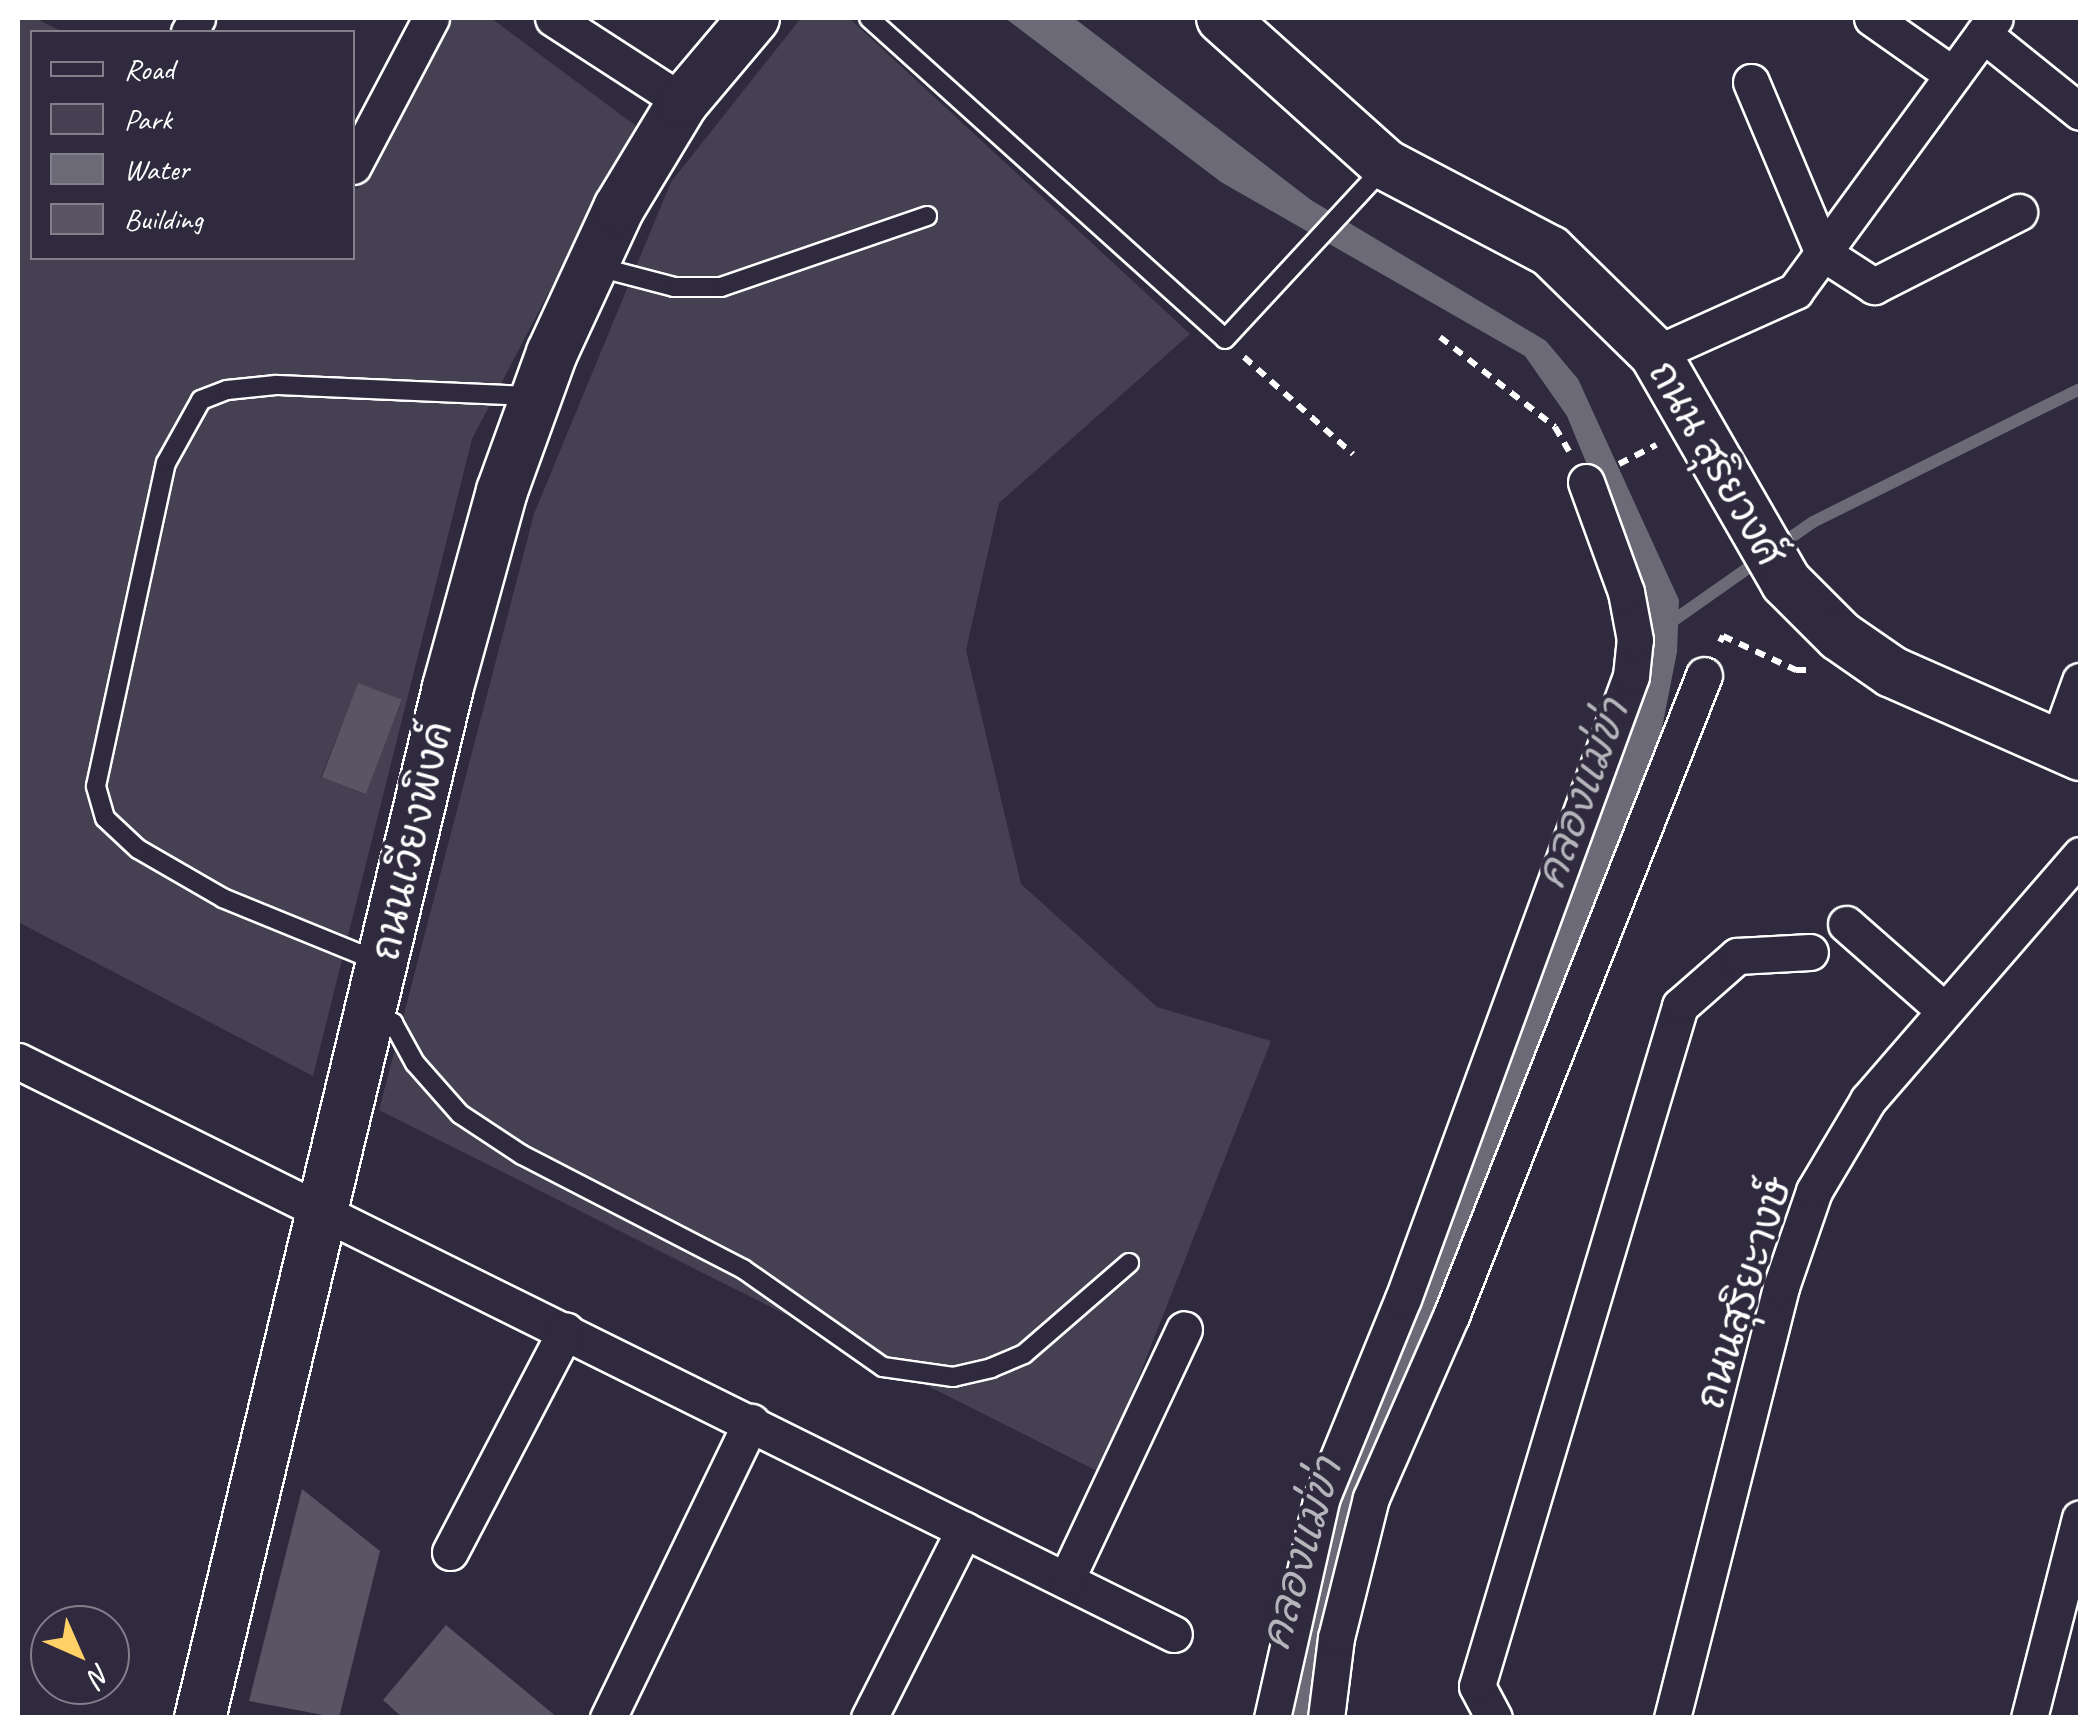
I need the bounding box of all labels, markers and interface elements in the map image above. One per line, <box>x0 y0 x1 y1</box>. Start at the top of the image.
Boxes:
legend <box>30 30 355 260</box>
text: Road <box>124 50 174 88</box>
text: Park <box>124 100 172 138</box>
text: Water <box>124 150 189 188</box>
text: Building <box>124 200 203 238</box>
street label: ถนน สุริยวงศ์ <box>1638 352 1794 574</box>
water label: คลองแม่ข่า <box>1526 693 1640 895</box>
street label: ถนนเวียงพิงค์ <box>361 717 463 965</box>
street label: ถนนสุริยะางษ์ <box>1686 1171 1802 1415</box>
water label: คลองแม่ข่า <box>1251 1453 1353 1655</box>
north arrow <box>30 1605 130 1705</box>
text: N <box>82 1657 119 1694</box>

